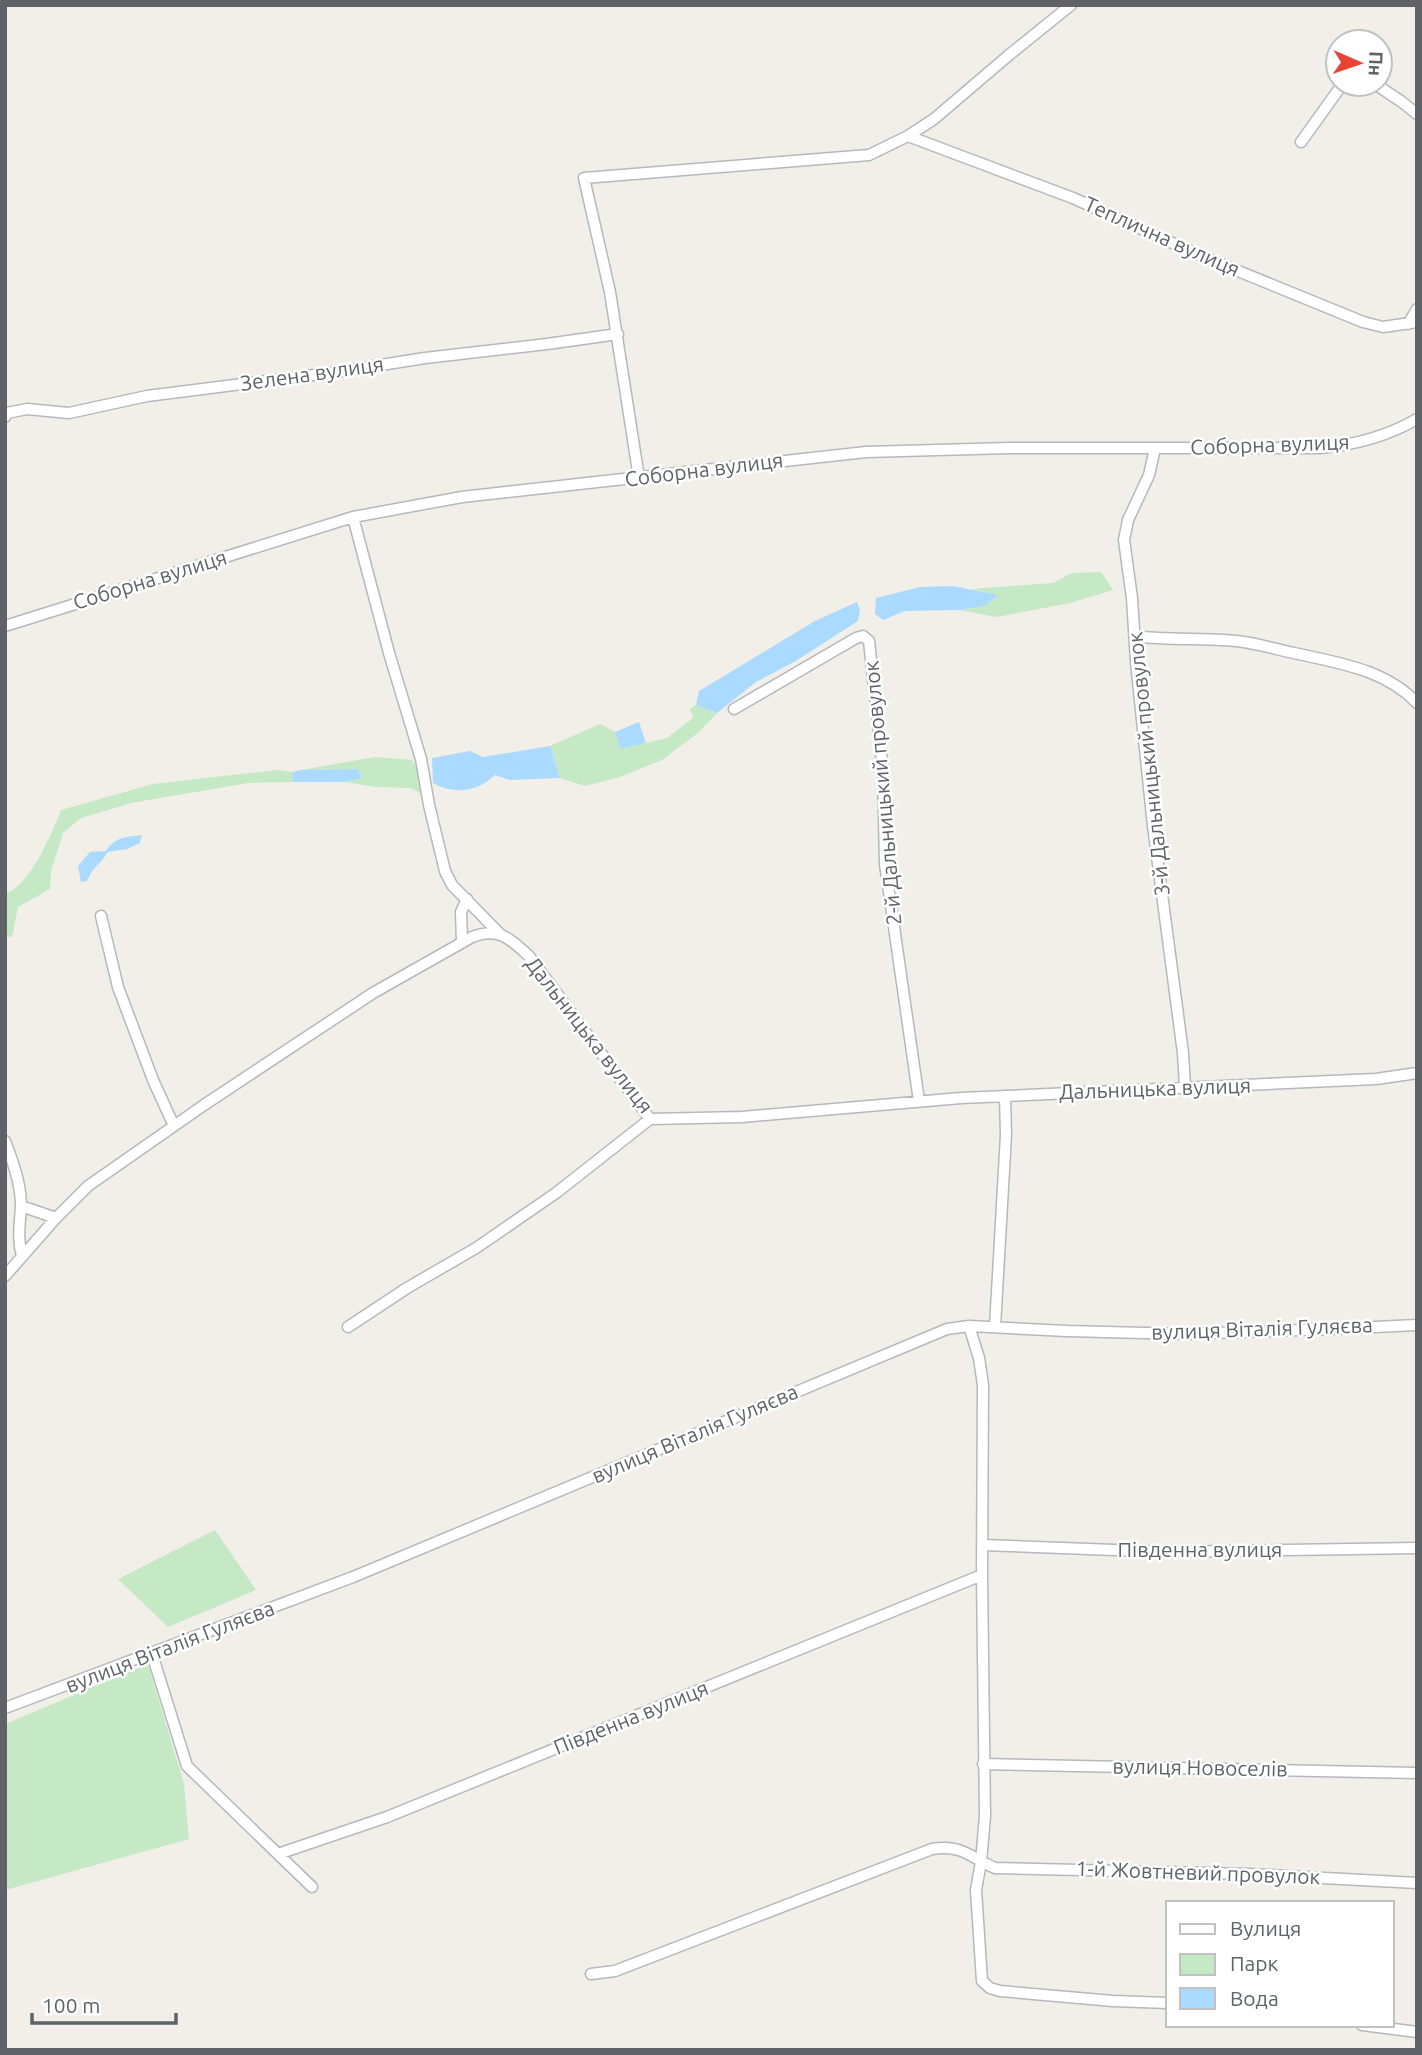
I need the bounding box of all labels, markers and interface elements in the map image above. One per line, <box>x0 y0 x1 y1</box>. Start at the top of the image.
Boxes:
north arrow <box>1324 28 1394 98</box>
text: Пн <box>1365 51 1387 76</box>
street label: Теплична вулиця <box>1081 191 1244 281</box>
street label: Зелена вулиця <box>239 351 385 395</box>
street label: Соборна вулиця <box>1190 429 1350 459</box>
street label: Соборна вулиця <box>623 447 784 491</box>
street label: Соборна вулиця <box>70 544 229 614</box>
street label: 3-й Дальницький провулок <box>1122 631 1174 897</box>
street label: 2-й Дальницький провулок <box>858 660 906 926</box>
street label: Дальницька вулиця <box>521 951 658 1118</box>
street label: Дальницька вулиця <box>1058 1073 1251 1103</box>
street label: вулиця Віталія Гуляєва <box>1151 1312 1373 1344</box>
street label: вулиця Віталія Гуляєва <box>588 1379 801 1487</box>
street label: Південна вулиця <box>1118 1537 1282 1561</box>
street label: вулиця Віталія Гуляєва <box>62 1595 277 1697</box>
street label: Південна вулиця <box>550 1675 712 1759</box>
street label: вулиця Новоселів <box>1112 1753 1288 1781</box>
street label: 1-й Жовтневий провулок <box>1075 1856 1321 1888</box>
legend <box>1166 1901 1394 2027</box>
text: Вулиця <box>1230 1916 1301 1940</box>
text: Парк <box>1230 1951 1279 1975</box>
scale bar <box>32 1982 175 2026</box>
text: Вода <box>1230 1986 1279 2010</box>
text: 100 m <box>42 1993 100 2017</box>

